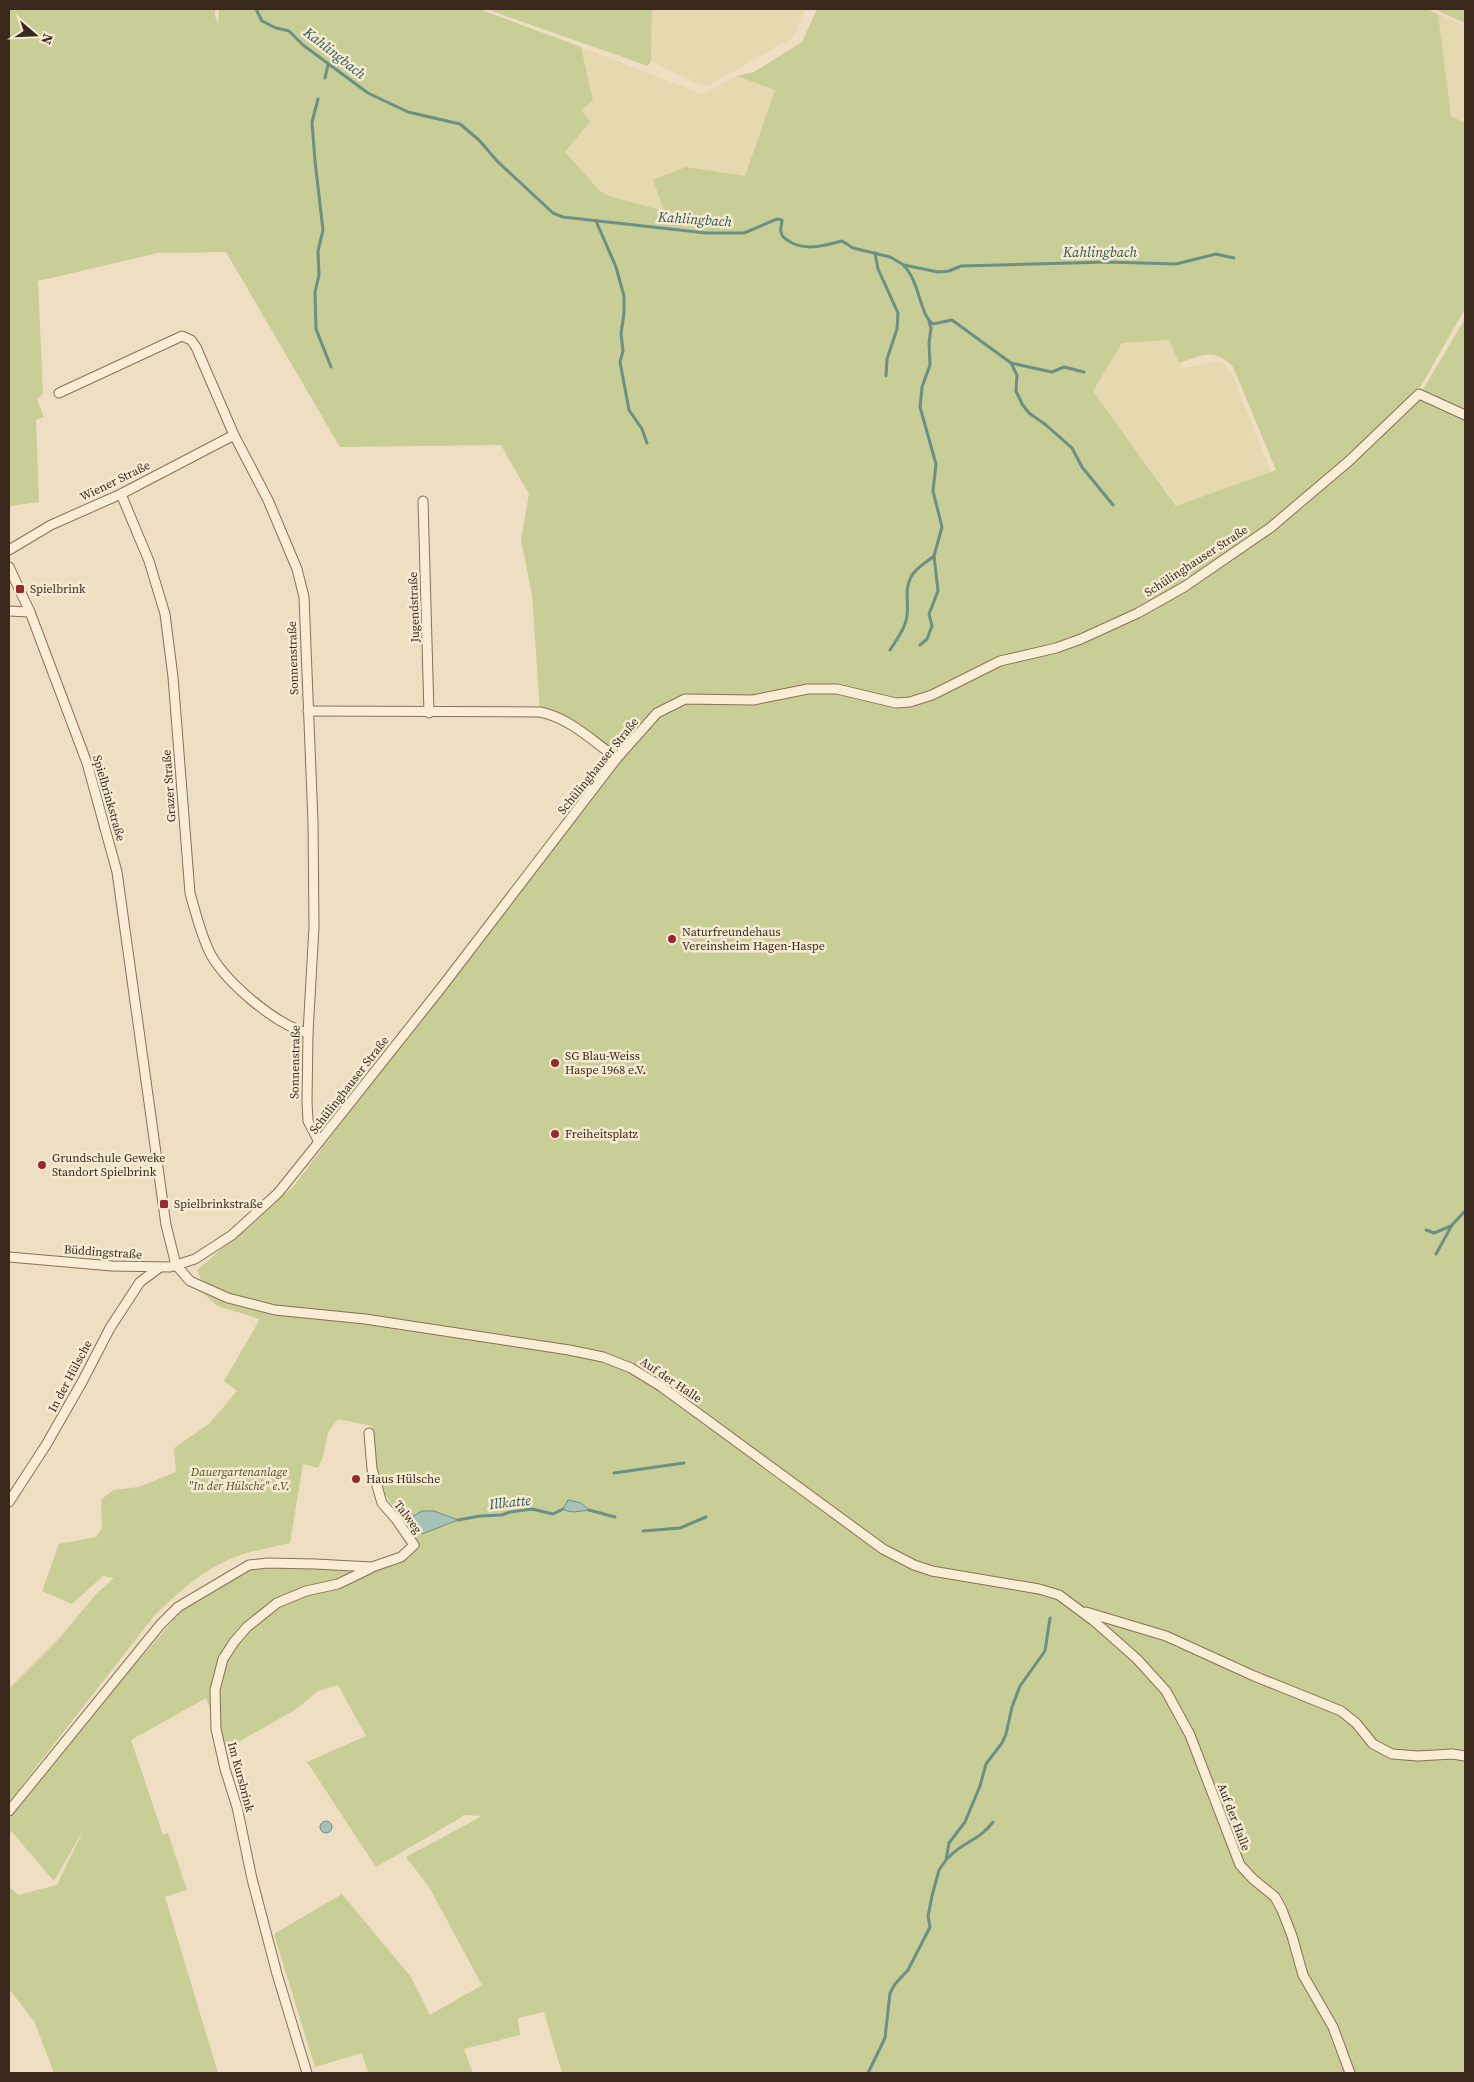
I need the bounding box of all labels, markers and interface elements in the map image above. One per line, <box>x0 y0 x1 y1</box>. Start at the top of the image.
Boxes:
north arrow <box>10 10 60 60</box>
water label: Kahlingbach <box>299 22 371 84</box>
text: N <box>36 31 58 47</box>
water label: Kahlingbach <box>656 206 733 232</box>
water label: Kahlingbach <box>1062 242 1137 262</box>
street label: Wiener Straße <box>77 457 153 505</box>
street label: Schülinghauser Straße <box>1141 522 1251 600</box>
street label: Jugendstraße <box>405 571 423 644</box>
place label: Spielbrink <box>30 581 86 597</box>
marker: Spielbrink <box>14 583 26 595</box>
street label: Sonnenstraße <box>284 621 302 695</box>
street label: Schülinghauser Straße <box>554 714 642 818</box>
street label: Grazer Straße <box>158 749 180 823</box>
street label: Spielbrinkstraße <box>89 753 129 843</box>
place label: Naturfreundehaus Vereinsheim Hagen-Haspe <box>682 924 825 954</box>
marker: Naturfreundehaus Vereinsheim Hagen-Haspe <box>666 933 678 945</box>
street label: Sonnenstraße <box>286 1025 304 1099</box>
street label: Schülinghauser Straße <box>306 1033 392 1137</box>
place label: SG Blau-Weiss Haspe 1968 e.V. <box>565 1048 646 1078</box>
marker: SG Blau-Weiss Haspe 1968 e.V. <box>549 1057 561 1069</box>
place label: Freiheitsplatz <box>565 1126 639 1142</box>
marker: Freiheitsplatz <box>549 1128 561 1140</box>
place label: Grundschule Geweke Standort Spielbrink <box>52 1150 165 1180</box>
marker: Grundschule Geweke Standort Spielbrink <box>36 1159 48 1171</box>
place label: Spielbrinkstraße <box>174 1196 263 1212</box>
marker: Spielbrinkstraße <box>158 1198 170 1210</box>
street label: Büddingstraße <box>63 1241 143 1263</box>
street label: In der Hülsche <box>44 1337 96 1415</box>
street label: Auf der Halle <box>637 1353 705 1407</box>
park label: Dauergartenanlage "In der Hülsche" e.V. <box>188 1464 290 1494</box>
place label: Haus Hülsche <box>366 1471 440 1487</box>
marker: Haus Hülsche <box>350 1473 362 1485</box>
water label: Illkatte <box>487 1490 532 1514</box>
street label: Talweg <box>390 1497 426 1537</box>
street label: Im Kursbrink <box>224 1740 258 1814</box>
street label: Auf der Halle <box>1214 1781 1254 1853</box>

